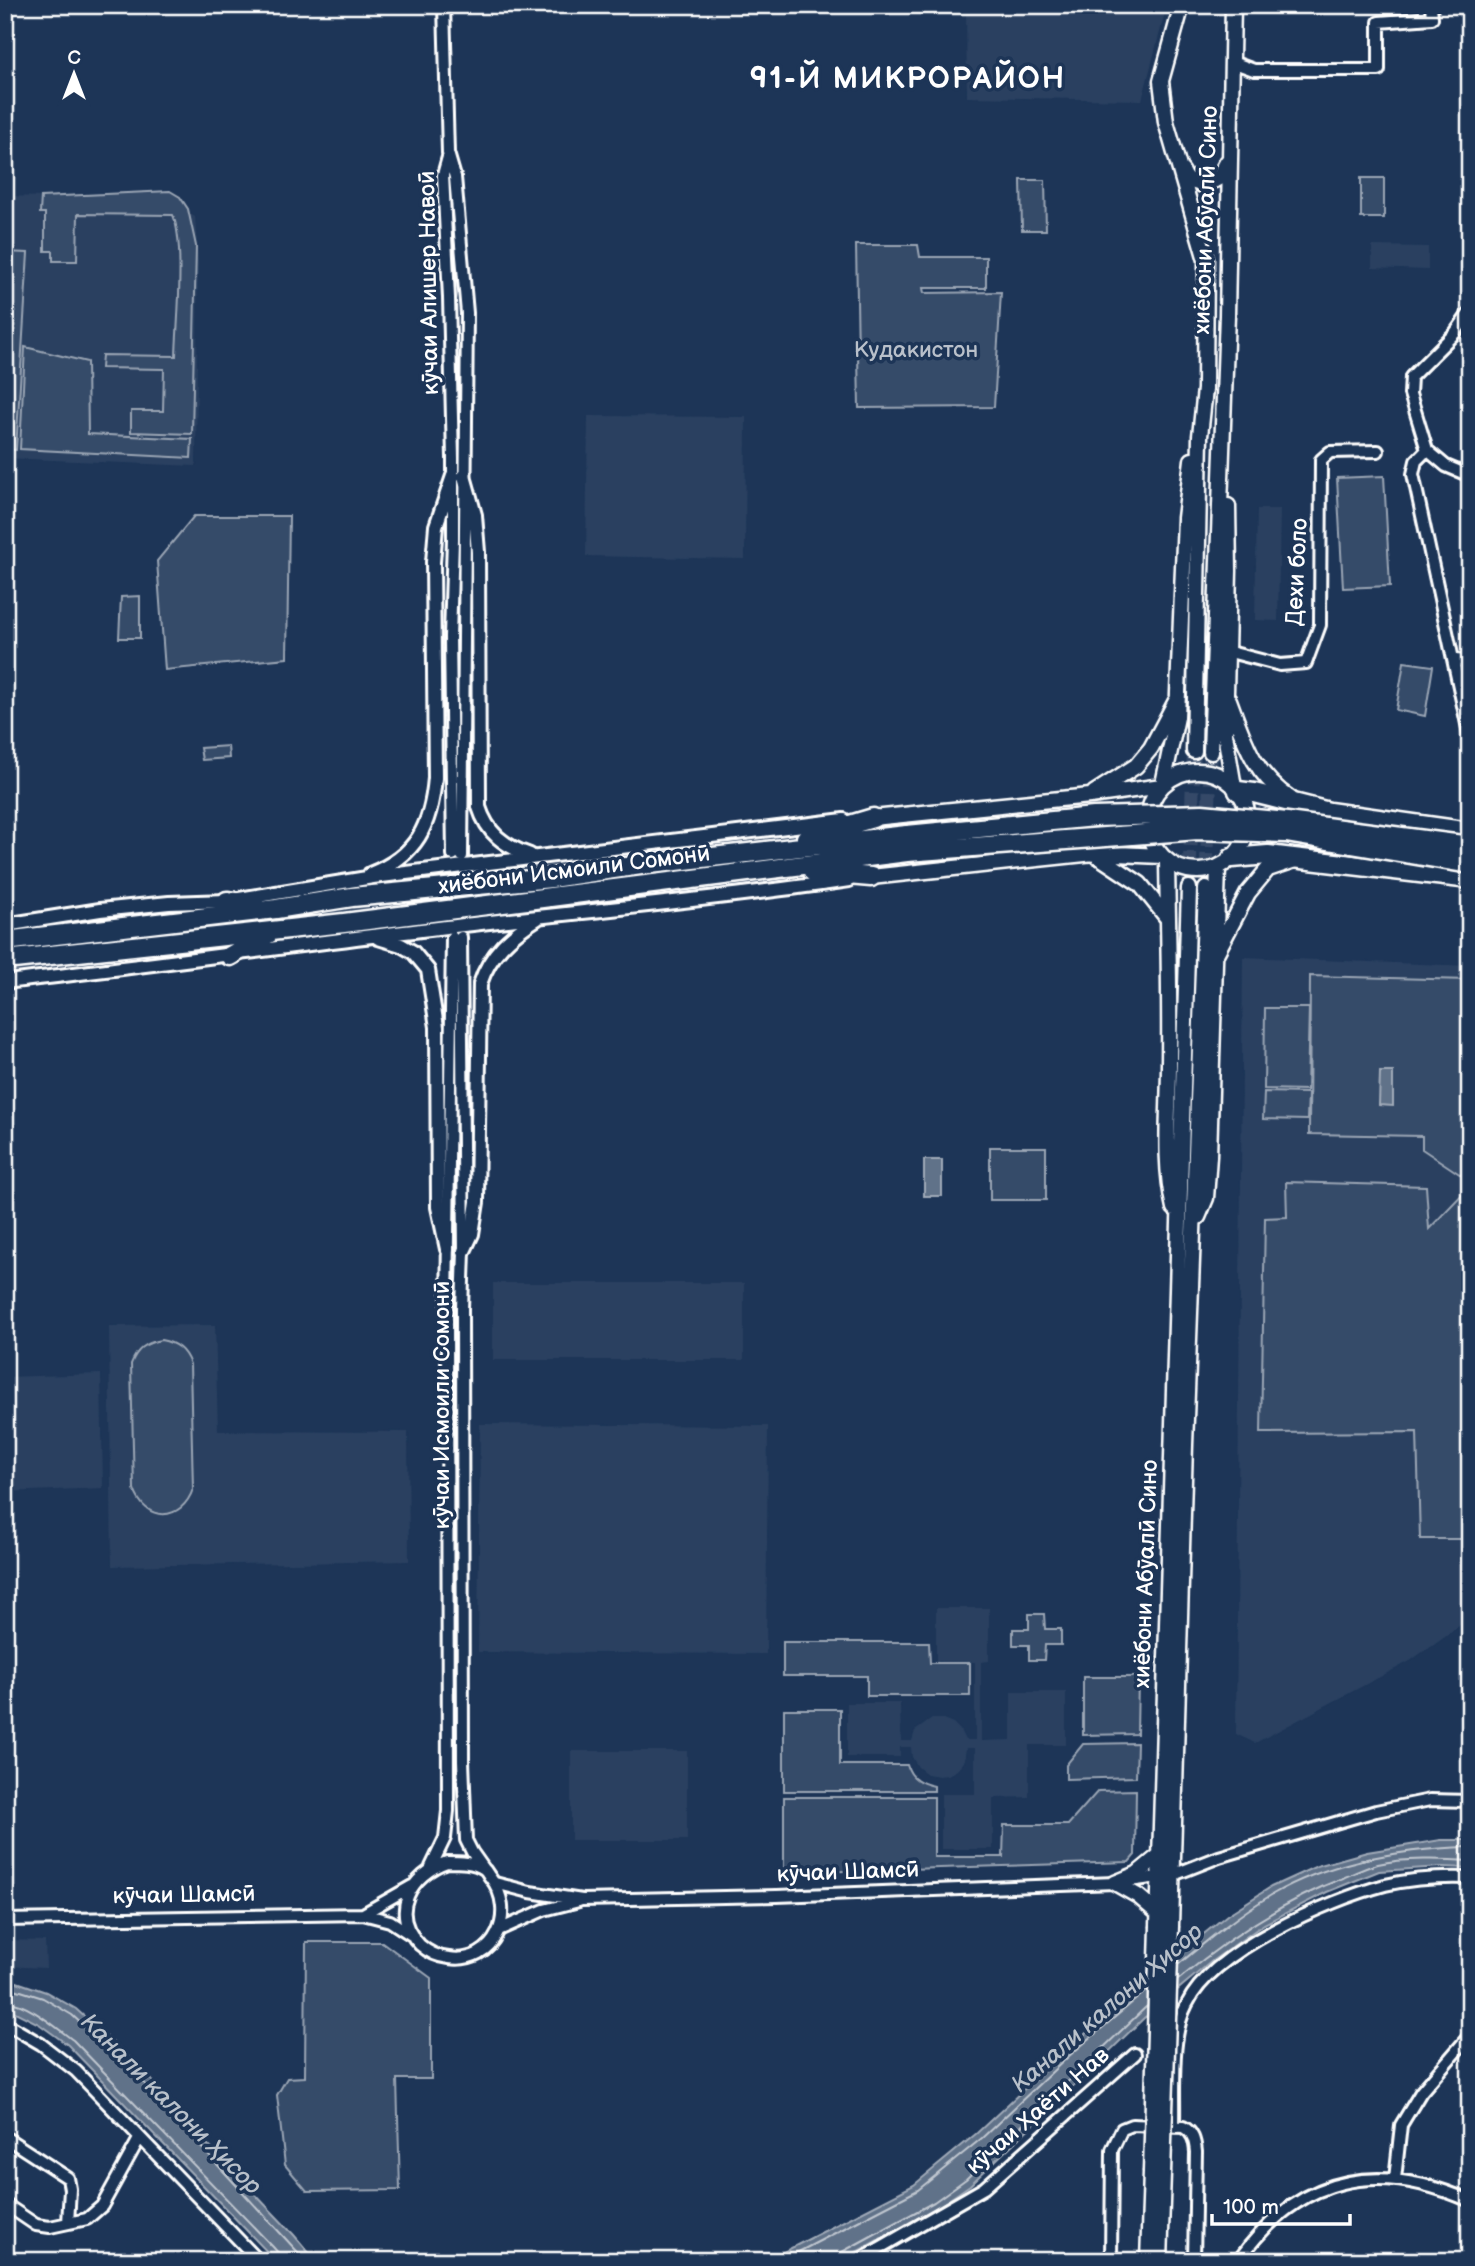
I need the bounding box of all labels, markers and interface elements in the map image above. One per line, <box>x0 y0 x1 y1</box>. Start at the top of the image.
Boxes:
north arrow <box>38 38 108 108</box>
text: С <box>67 47 81 70</box>
district label: 91-Й МИКРОРАЙОН <box>750 59 1066 97</box>
street label: хиёбони Абӯалӣ Сино <box>1188 105 1224 335</box>
street label: кӯчаи Алишер Навоӣ <box>413 171 445 395</box>
park label: Кудакистон <box>854 336 978 364</box>
street label: Дехи боло <box>1280 517 1314 627</box>
street label: хиёбони Исмоили Сомонӣ <box>436 839 712 901</box>
street label: кӯчаи Исмоили Сомонӣ <box>428 1281 456 1529</box>
street label: хиёбони Абӯалӣ Сино <box>1128 1459 1164 1689</box>
street label: кӯчаи Шамсӣ <box>776 1856 920 1888</box>
street label: кӯчаи Шамсӣ <box>113 1880 255 1910</box>
water label: Канали калони Ҳисор <box>1005 1917 1209 2099</box>
water label: Канали калони Ҳисор <box>74 2007 268 2201</box>
street label: кӯчаи Ҳаёти Нав <box>961 2041 1115 2181</box>
scale bar <box>1212 2182 1351 2226</box>
text: 100 m <box>1223 2195 1279 2220</box>

